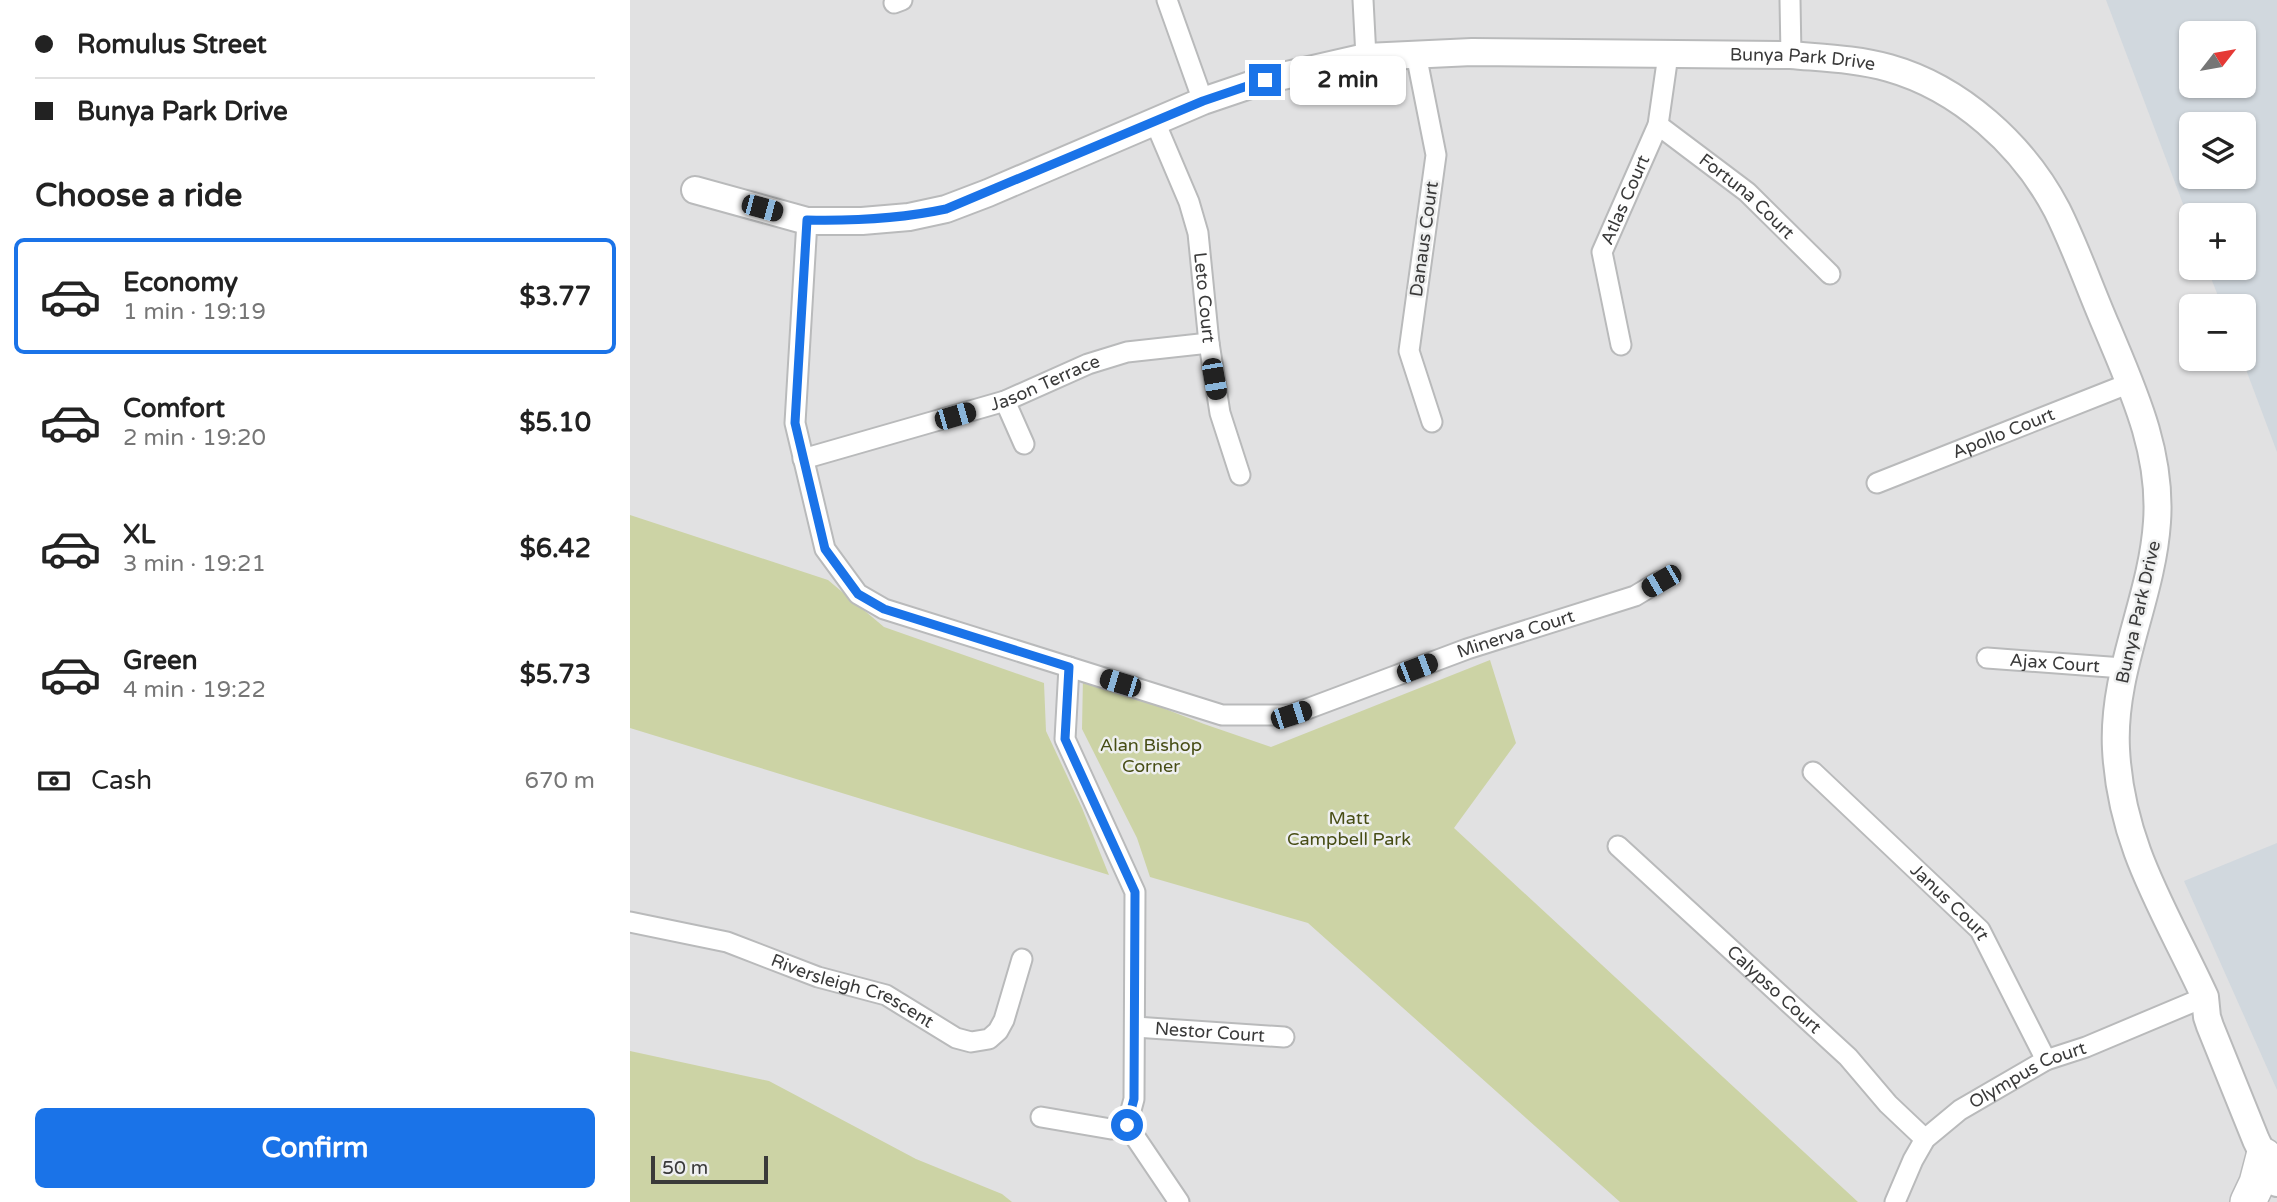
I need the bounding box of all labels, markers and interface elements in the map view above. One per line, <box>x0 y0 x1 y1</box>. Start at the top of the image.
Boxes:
north arrow <box>2179 21 2256 98</box>
map controls <box>2179 21 2256 371</box>
text: Romulus Street <box>77 29 267 60</box>
street label: Bunya Park Drive <box>1730 43 1877 75</box>
callout: 2 min <box>1290 56 1405 104</box>
route end <box>1249 64 1281 96</box>
text: 2 min <box>1317 66 1379 94</box>
text: Bunya Park Drive <box>77 96 288 127</box>
button: layers <box>2179 112 2256 189</box>
street label: Fortuna Court <box>1695 149 1799 244</box>
street label: Atlas Court <box>1596 151 1654 248</box>
text: Choose a ride <box>35 177 242 215</box>
street label: Danaus Court <box>1405 180 1443 298</box>
car <box>739 192 786 224</box>
button: + <box>2179 203 2256 280</box>
street label: Leto Court <box>1189 251 1220 344</box>
icon: car <box>39 265 102 328</box>
text: Economy <box>123 267 238 298</box>
text: $3.77 <box>519 281 591 312</box>
button: − <box>2179 294 2256 371</box>
text: 1 min · 19:19 <box>123 298 266 326</box>
street label: Jason Terrace <box>988 350 1102 416</box>
car <box>1201 356 1228 402</box>
icon: car <box>39 391 102 454</box>
text: Comfort <box>123 393 225 424</box>
car <box>932 400 979 432</box>
street label: Apollo Court <box>1949 403 2058 463</box>
text: $5.10 <box>519 407 591 438</box>
text: 2 min · 19:20 <box>123 424 266 452</box>
icon: car <box>39 517 102 580</box>
text: XL <box>123 519 155 550</box>
text: $6.42 <box>520 533 591 564</box>
street label: Bunya Park Drive <box>2111 538 2165 686</box>
text: 3 min · 19:21 <box>123 550 266 578</box>
car <box>1638 561 1685 601</box>
street label: Minerva Court <box>1454 605 1577 663</box>
icon: car <box>39 643 102 706</box>
text: Green <box>123 645 198 676</box>
street label: Ajax Court <box>2009 649 2101 677</box>
car <box>1394 651 1441 685</box>
text: $5.73 <box>520 659 591 690</box>
car <box>1097 667 1144 699</box>
text: 4 min · 19:22 <box>123 676 266 704</box>
car <box>1268 699 1315 731</box>
park label: Alan Bishop Corner <box>1100 734 1202 777</box>
icon: cash <box>35 762 73 800</box>
text: Cash <box>91 765 152 796</box>
text: 670 m <box>525 767 595 795</box>
park label: Matt Campbell Park <box>1287 807 1411 850</box>
street label: Janus Court <box>1906 859 1994 944</box>
street label: Calypso Court <box>1722 941 1826 1038</box>
street label: Riversleigh Crescent <box>768 949 938 1033</box>
street label: Nestor Court <box>1154 1017 1266 1047</box>
street label: Olympus Court <box>1965 1037 2089 1113</box>
button: Confirm <box>35 1108 595 1188</box>
route start <box>1111 1109 1143 1141</box>
scale bar <box>651 1153 768 1185</box>
text: 50 m <box>662 1157 708 1179</box>

